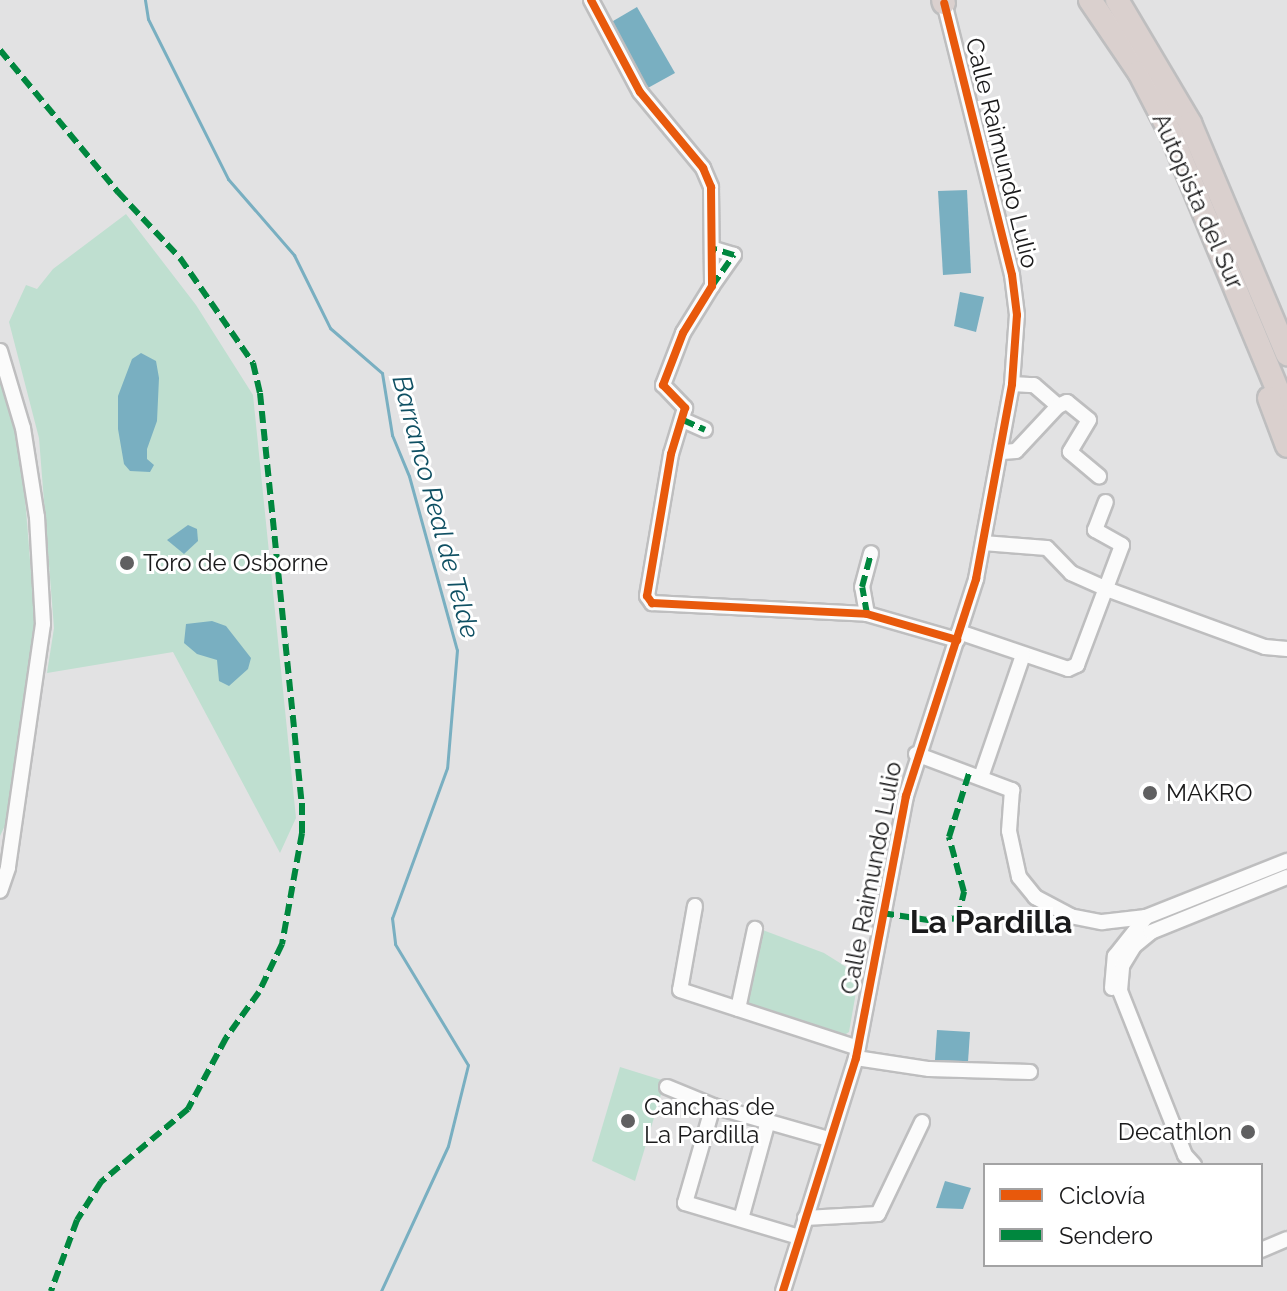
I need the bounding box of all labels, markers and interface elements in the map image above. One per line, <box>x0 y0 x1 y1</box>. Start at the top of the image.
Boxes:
street label: Calle Raimundo Lulio <box>959 35 1045 271</box>
street label: Autopista del Sur <box>1146 108 1250 294</box>
water label: Barranco Real de Telde <box>385 372 485 642</box>
place label: Toro de Osborne <box>143 549 328 577</box>
marker: Toro de Osborne <box>118 554 136 572</box>
street label: Calle Raimundo Lulio <box>834 759 908 997</box>
place label: MAKRO <box>1166 779 1252 807</box>
marker: MAKRO <box>1141 784 1159 802</box>
district label: La Pardilla <box>910 903 1072 941</box>
place label: Canchas de La Pardilla <box>644 1093 775 1149</box>
marker: Canchas de La Pardilla <box>619 1112 637 1130</box>
place label: Decathlon <box>1118 1118 1232 1146</box>
marker: Decathlon <box>1239 1123 1257 1141</box>
legend <box>983 1163 1263 1267</box>
text: Ciclovía <box>1059 1181 1145 1210</box>
text: Sendero <box>1059 1221 1153 1250</box>

